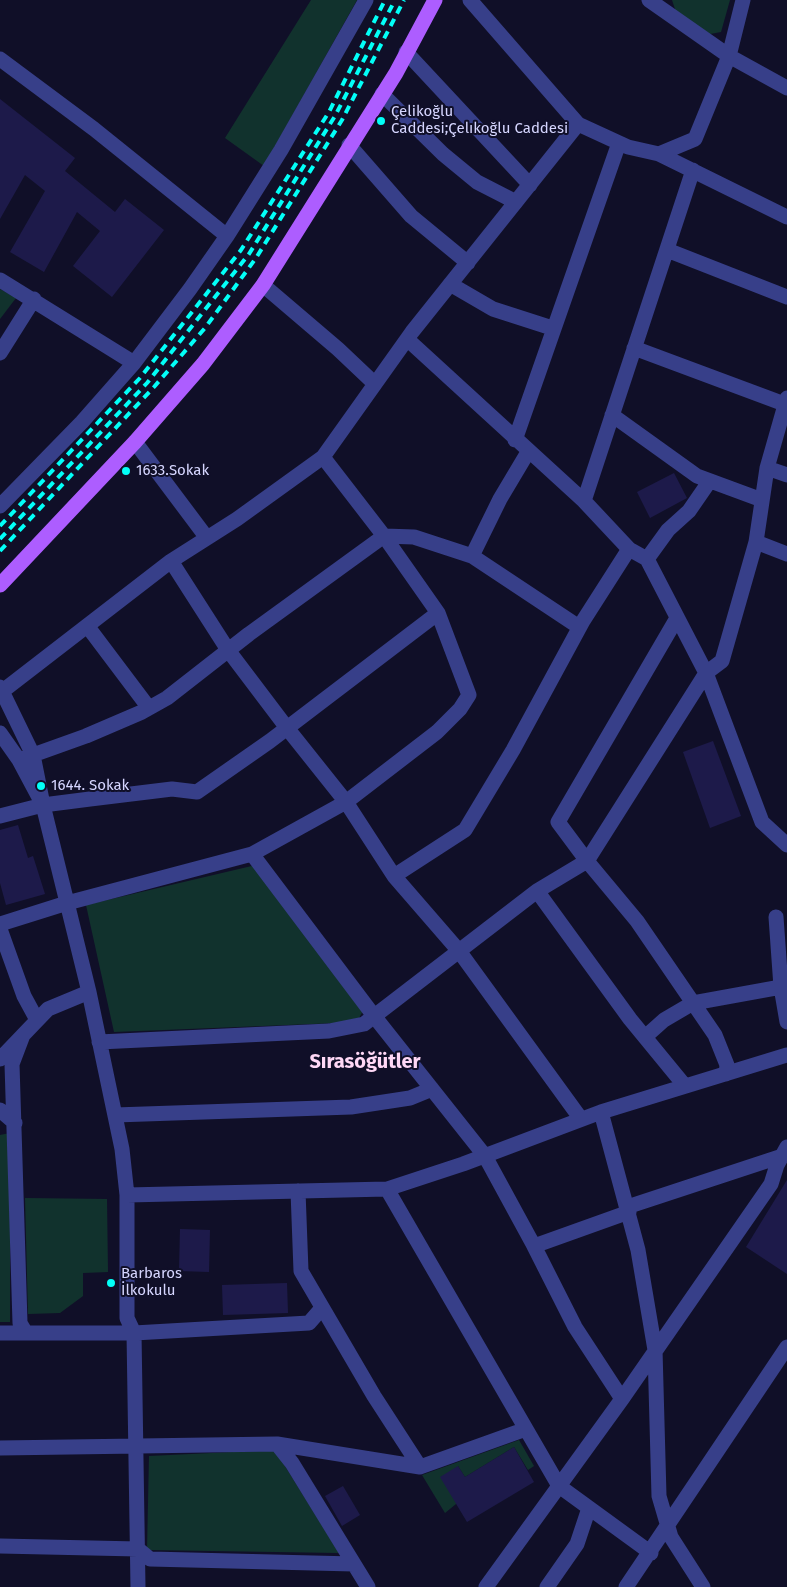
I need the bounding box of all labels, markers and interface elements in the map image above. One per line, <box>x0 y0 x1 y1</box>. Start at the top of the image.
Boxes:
place label: Çelikoğlu Caddesi;Çelıkoğlu Caddesi <box>391 103 568 138</box>
marker: Çelikoğlu Caddesi;Çelıkoğlu Caddesi <box>375 115 387 127</box>
place label: 1633.Sokak <box>136 462 209 480</box>
marker: 1633.Sokak <box>120 465 132 477</box>
place label: 1644. Sokak <box>51 777 129 795</box>
marker: 1644. Sokak <box>35 780 47 792</box>
district label: Sırasöğütler <box>309 1050 421 1074</box>
place label: Barbaros İlkokulu <box>121 1265 182 1300</box>
marker: Barbaros İlkokulu <box>105 1277 117 1289</box>

